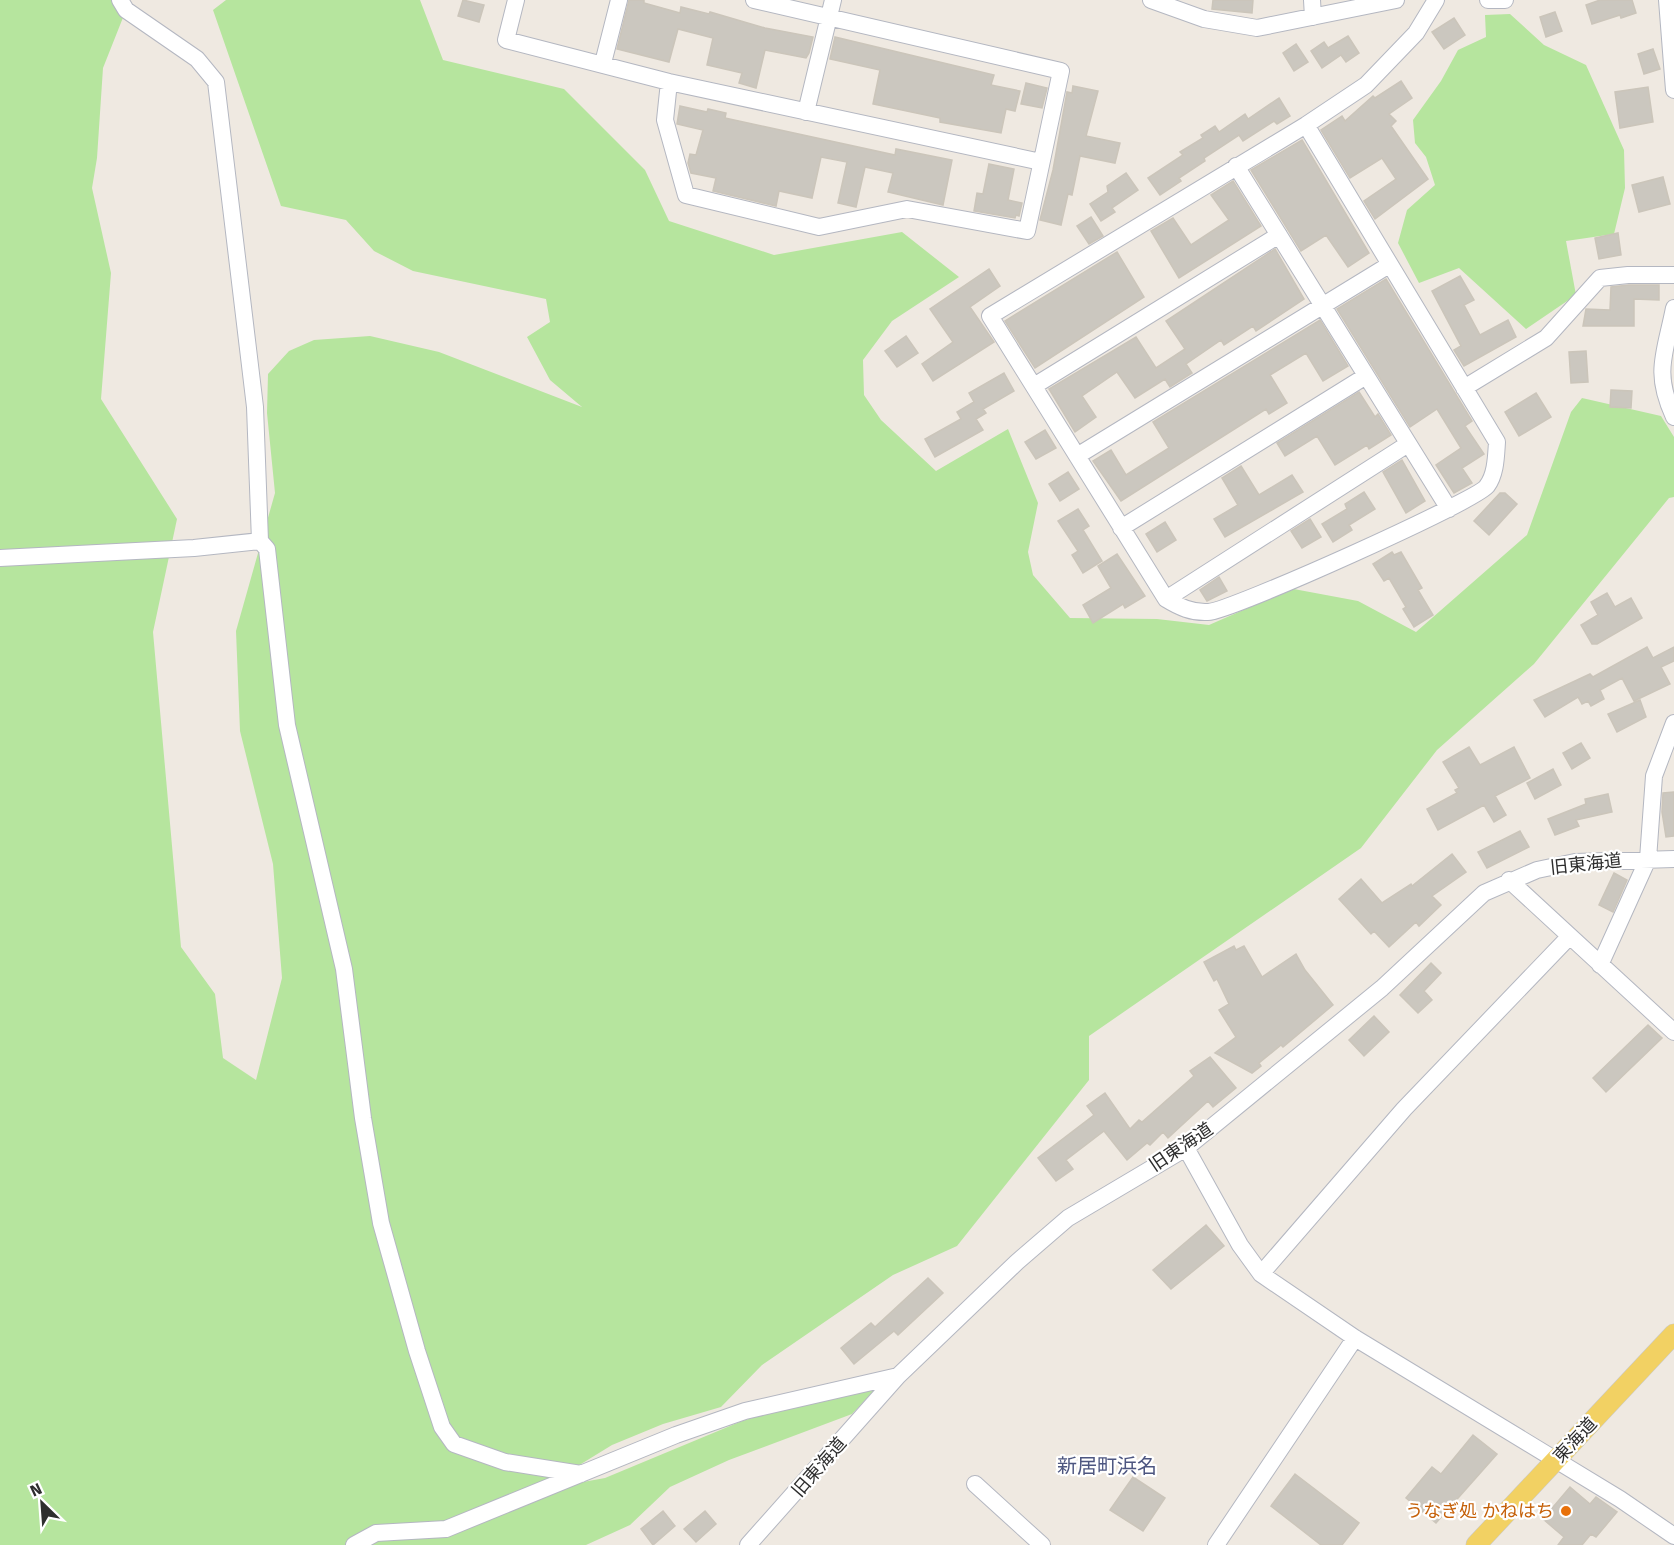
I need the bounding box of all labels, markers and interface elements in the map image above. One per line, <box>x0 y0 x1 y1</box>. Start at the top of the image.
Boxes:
street label: 旧東海道 <box>1549 849 1623 879</box>
street label: 旧東海道 <box>1145 1118 1217 1176</box>
street label: 東海道 <box>1549 1413 1601 1467</box>
street label: 旧東海道 <box>787 1433 851 1501</box>
district label: 新居町浜名 <box>1057 1454 1157 1478</box>
north arrow <box>12 1473 72 1533</box>
text: N <box>27 1479 45 1501</box>
place label: うなぎ処 かねはち <box>1405 1500 1554 1522</box>
marker: うなぎ処 かねはち <box>1559 1504 1573 1518</box>

